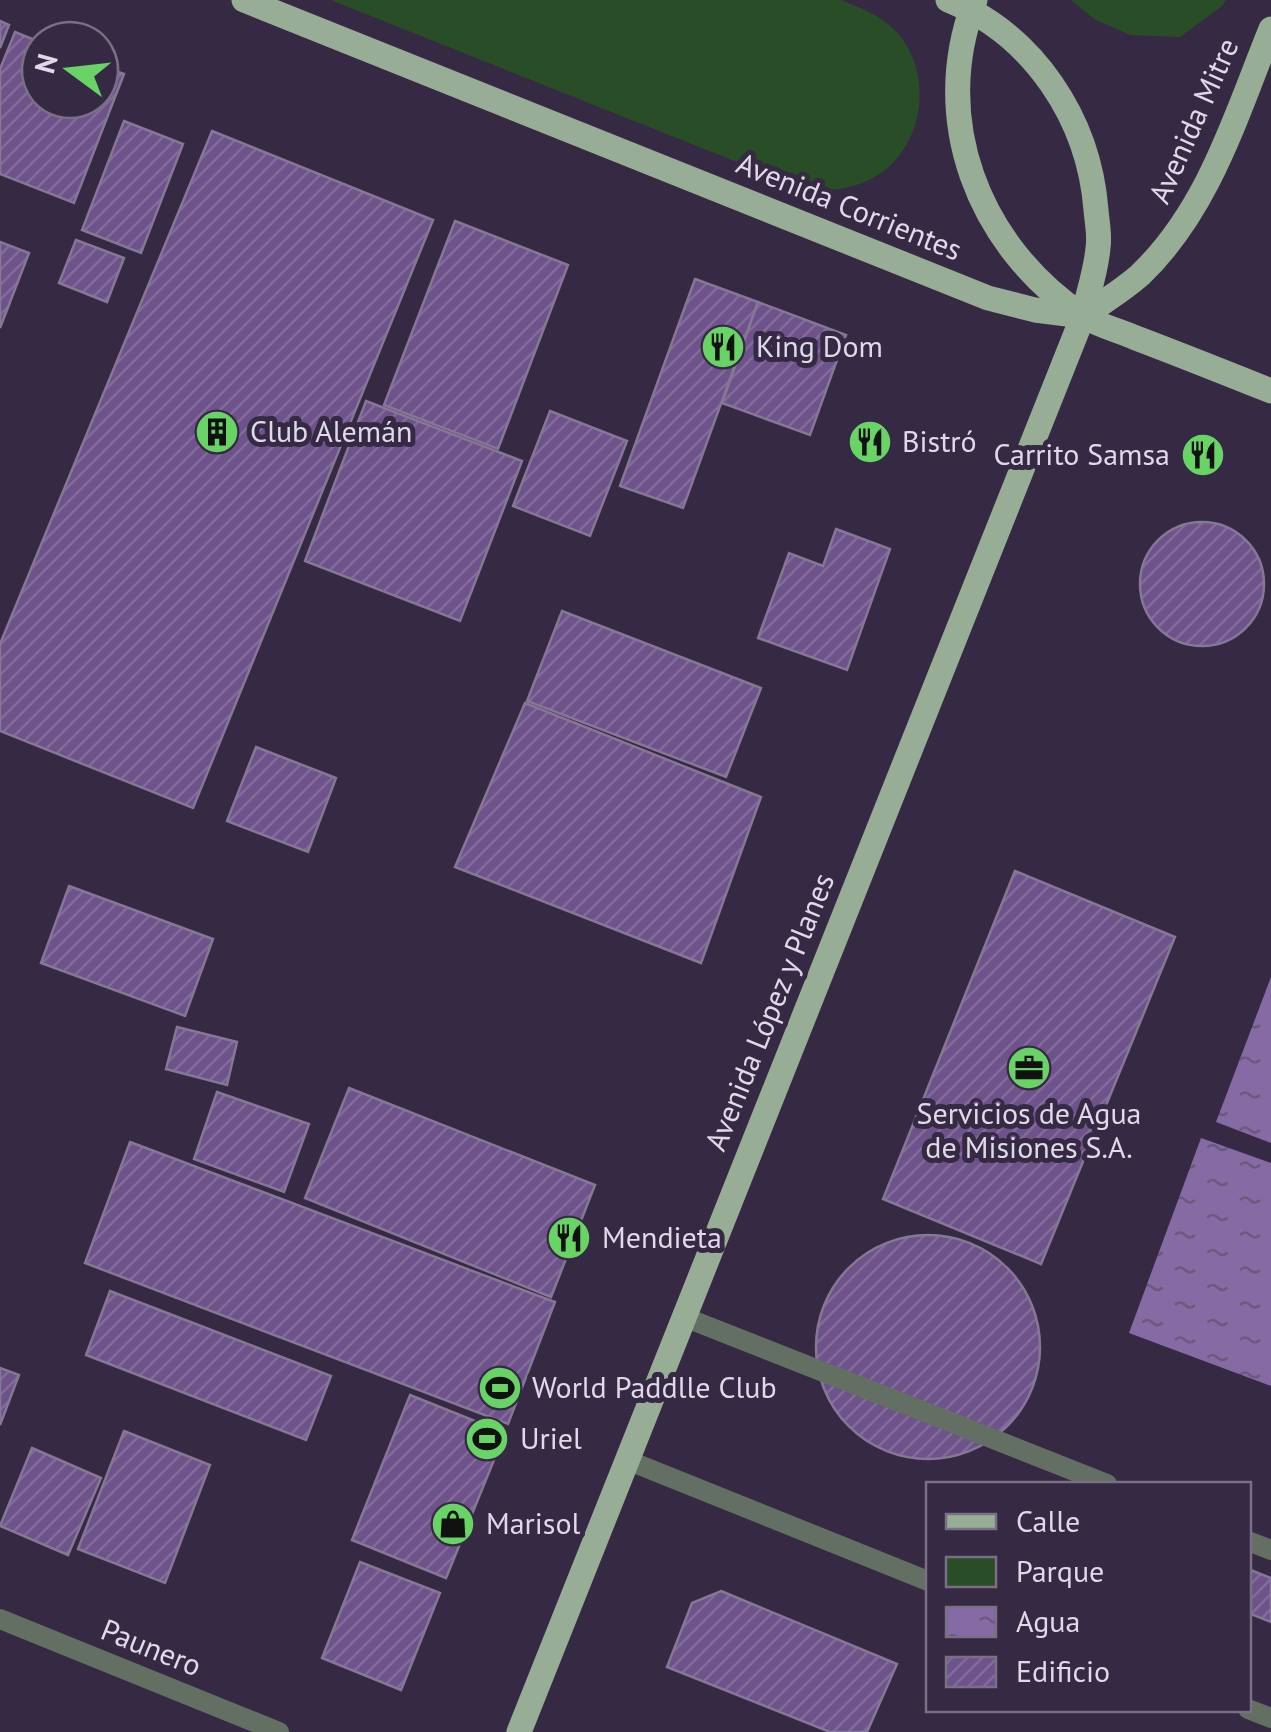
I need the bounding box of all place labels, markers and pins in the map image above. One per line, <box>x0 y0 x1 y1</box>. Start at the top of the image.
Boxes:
restaurant icon: King Dom <box>700 324 746 370</box>
place label: King Dom <box>756 326 883 365</box>
building icon: Club Alemán <box>194 409 240 455</box>
place label: Club Alemán <box>250 411 413 450</box>
restaurant icon: Bistró <box>847 419 893 465</box>
place label: Bistró <box>902 421 977 460</box>
restaurant icon: Carrito Samsa <box>1180 432 1226 478</box>
place label: Carrito Samsa <box>993 434 1170 473</box>
office icon: Servicios de Agua de Misiones S.A. <box>1006 1045 1052 1091</box>
place label: Servicios de Agua de Misiones S.A. <box>917 1093 1141 1166</box>
restaurant icon: Mendieta <box>546 1215 592 1261</box>
place label: Mendieta <box>602 1217 722 1256</box>
sports icon: World Paddlle Club <box>477 1365 523 1411</box>
place label: World Paddlle Club <box>532 1367 777 1406</box>
sports icon: Uriel <box>464 1416 510 1462</box>
place label: Uriel <box>520 1418 582 1457</box>
shop icon: Marisol <box>430 1501 476 1547</box>
place label: Marisol <box>486 1503 581 1542</box>

